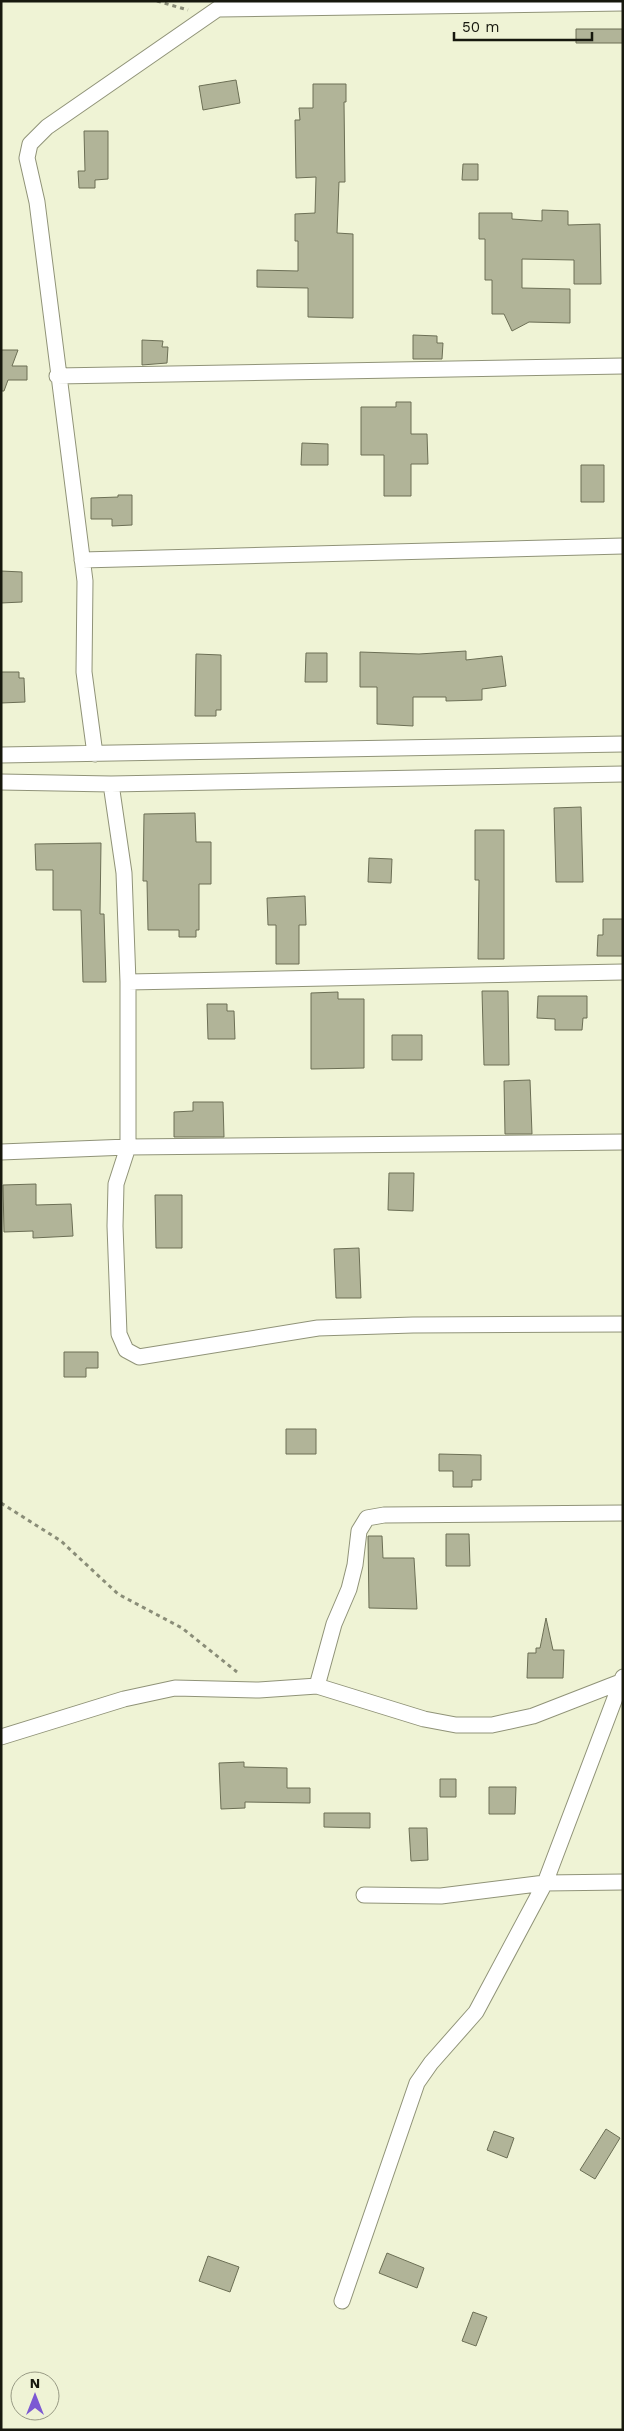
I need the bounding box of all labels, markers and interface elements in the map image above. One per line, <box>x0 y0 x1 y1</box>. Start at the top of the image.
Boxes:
scale bar <box>454 10 592 42</box>
text: 50 m <box>462 18 499 36</box>
north arrow <box>10 2371 60 2421</box>
text: N <box>30 2375 40 2391</box>

